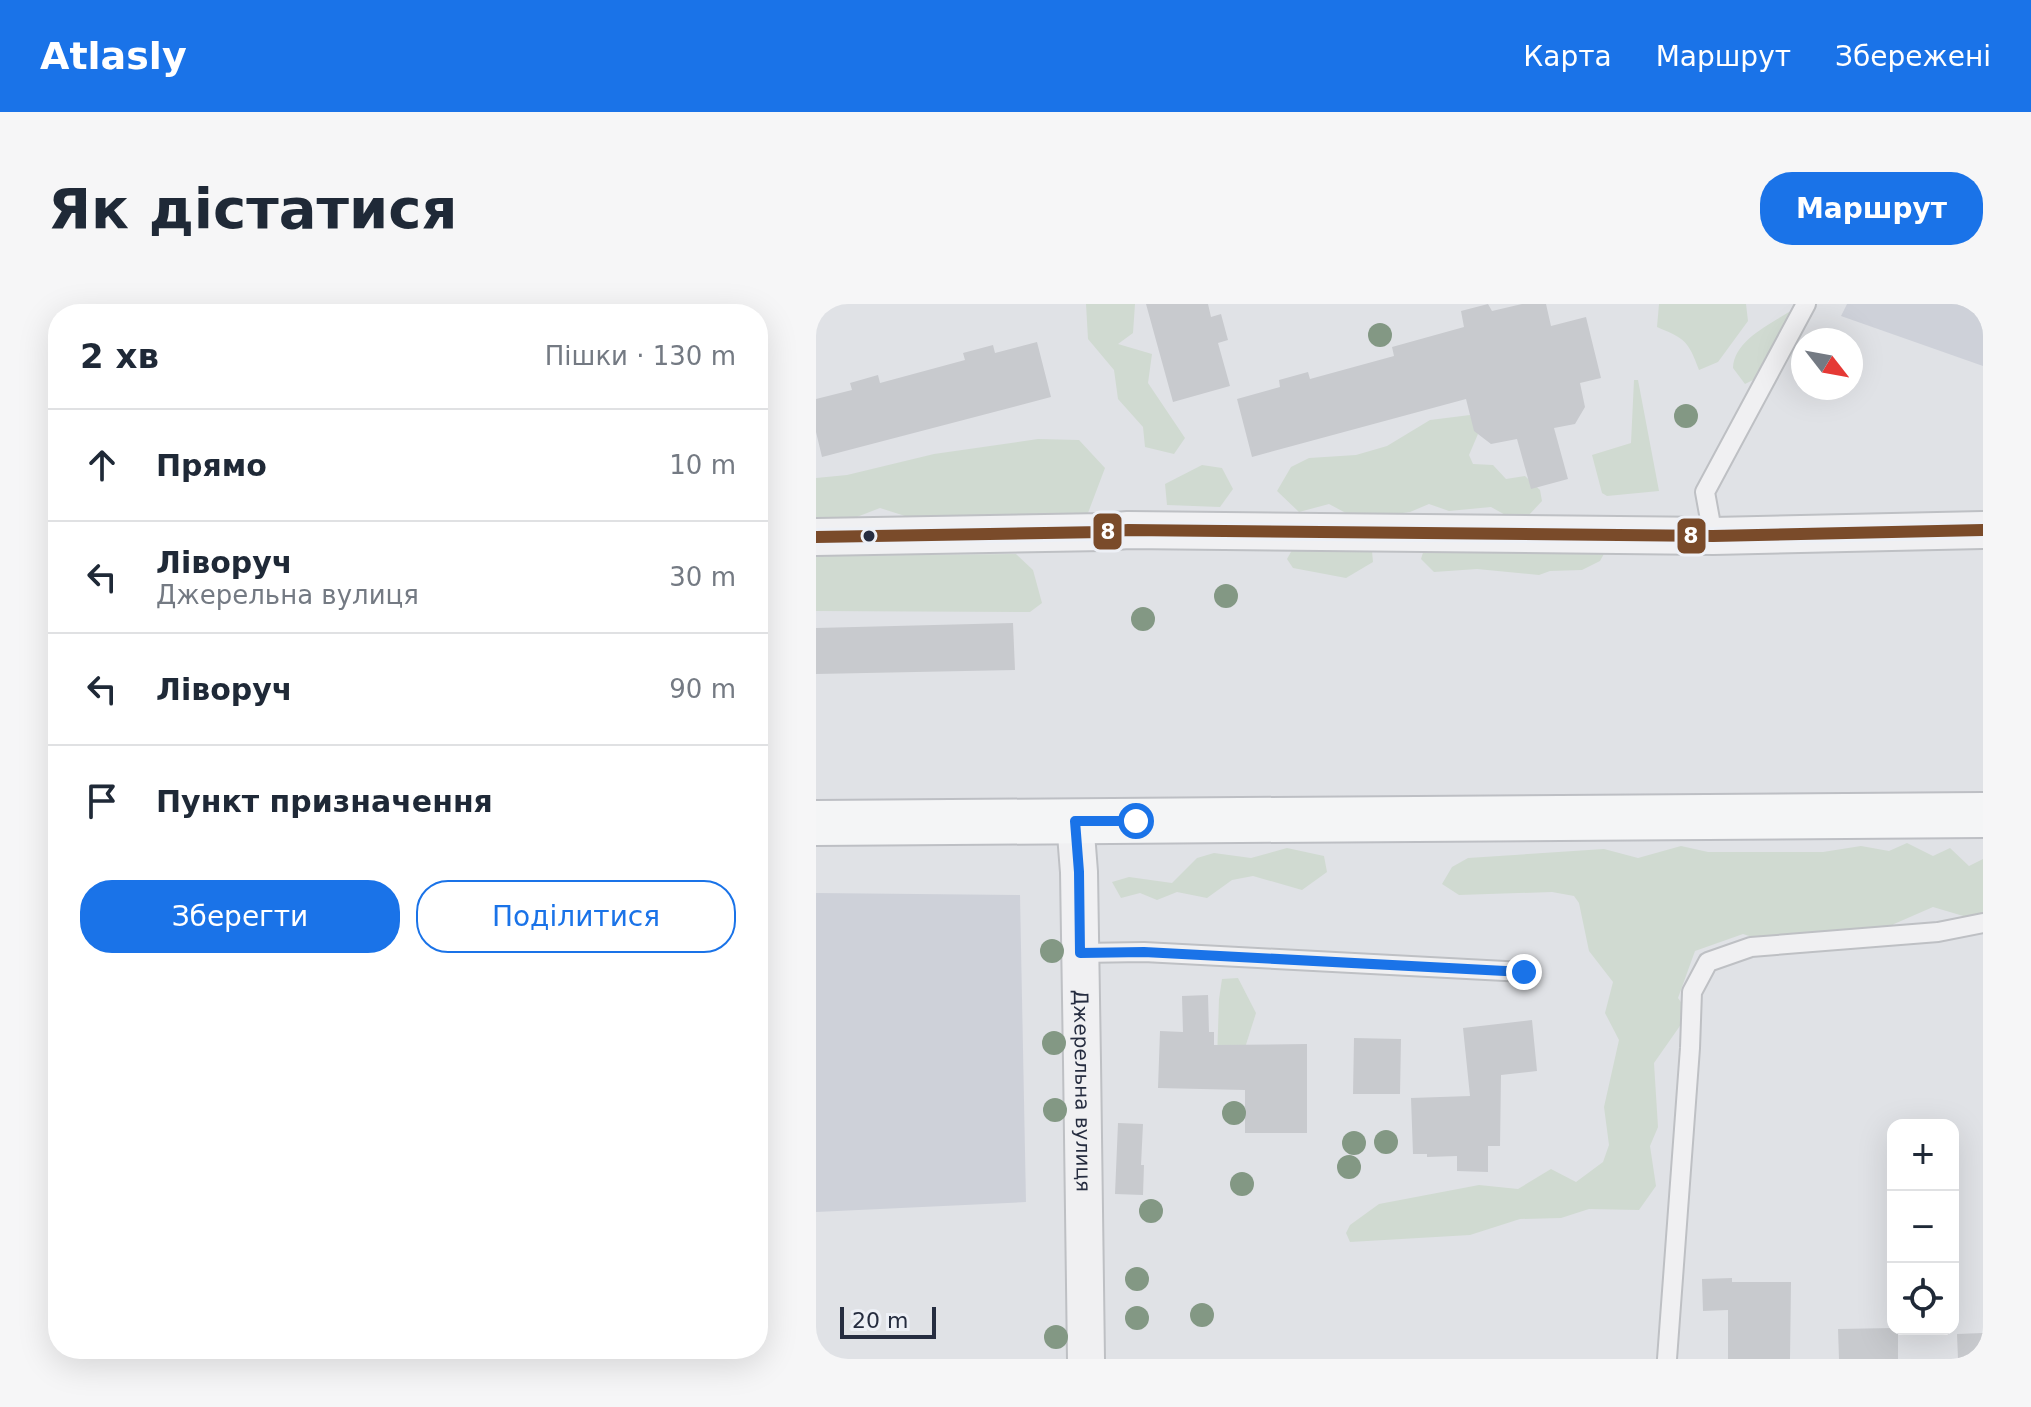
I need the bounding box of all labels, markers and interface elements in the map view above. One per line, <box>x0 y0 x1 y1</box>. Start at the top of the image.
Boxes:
text: Atlasly <box>40 34 187 78</box>
text: Карта <box>1523 40 1612 73</box>
text: Маршрут <box>1656 40 1791 73</box>
text: Збережені <box>1835 40 1991 73</box>
button: Маршрут <box>1760 172 1983 245</box>
text: Як дістатися <box>48 176 457 241</box>
north arrow <box>1791 328 1863 400</box>
text: 2 хв <box>80 336 159 376</box>
text: Пішки · 130 m <box>545 341 736 371</box>
icon: ahead <box>80 443 124 487</box>
text: Прямо <box>156 448 267 483</box>
text: 10 m <box>669 450 736 480</box>
line badge: 8 <box>1092 512 1123 551</box>
line badge: 8 <box>1676 517 1707 555</box>
text: 8 <box>1100 519 1116 544</box>
text: 8 <box>1683 523 1699 548</box>
unlabelled marker <box>861 528 877 544</box>
text: Ліворуч <box>156 545 292 580</box>
icon: left <box>80 555 124 599</box>
text: 30 m <box>669 562 736 592</box>
text: Джерельна вулиця <box>156 580 419 610</box>
icon: left <box>80 667 124 711</box>
text: Ліворуч <box>156 672 292 707</box>
text: 90 m <box>669 674 736 704</box>
icon: arrive <box>80 779 124 823</box>
text: Пункт призначення <box>156 784 493 819</box>
route start <box>1118 803 1154 839</box>
button: Зберегти <box>80 880 400 953</box>
button: Поділитися <box>416 880 736 953</box>
route end <box>1506 954 1542 990</box>
street label: Джерельна вулиця <box>1069 989 1096 1192</box>
map controls <box>1887 1119 1959 1335</box>
button: + <box>1887 1119 1959 1191</box>
button: − <box>1887 1191 1959 1263</box>
button: locate <box>1887 1263 1959 1335</box>
scale bar <box>840 1303 936 1339</box>
text: 20 m <box>852 1308 908 1333</box>

